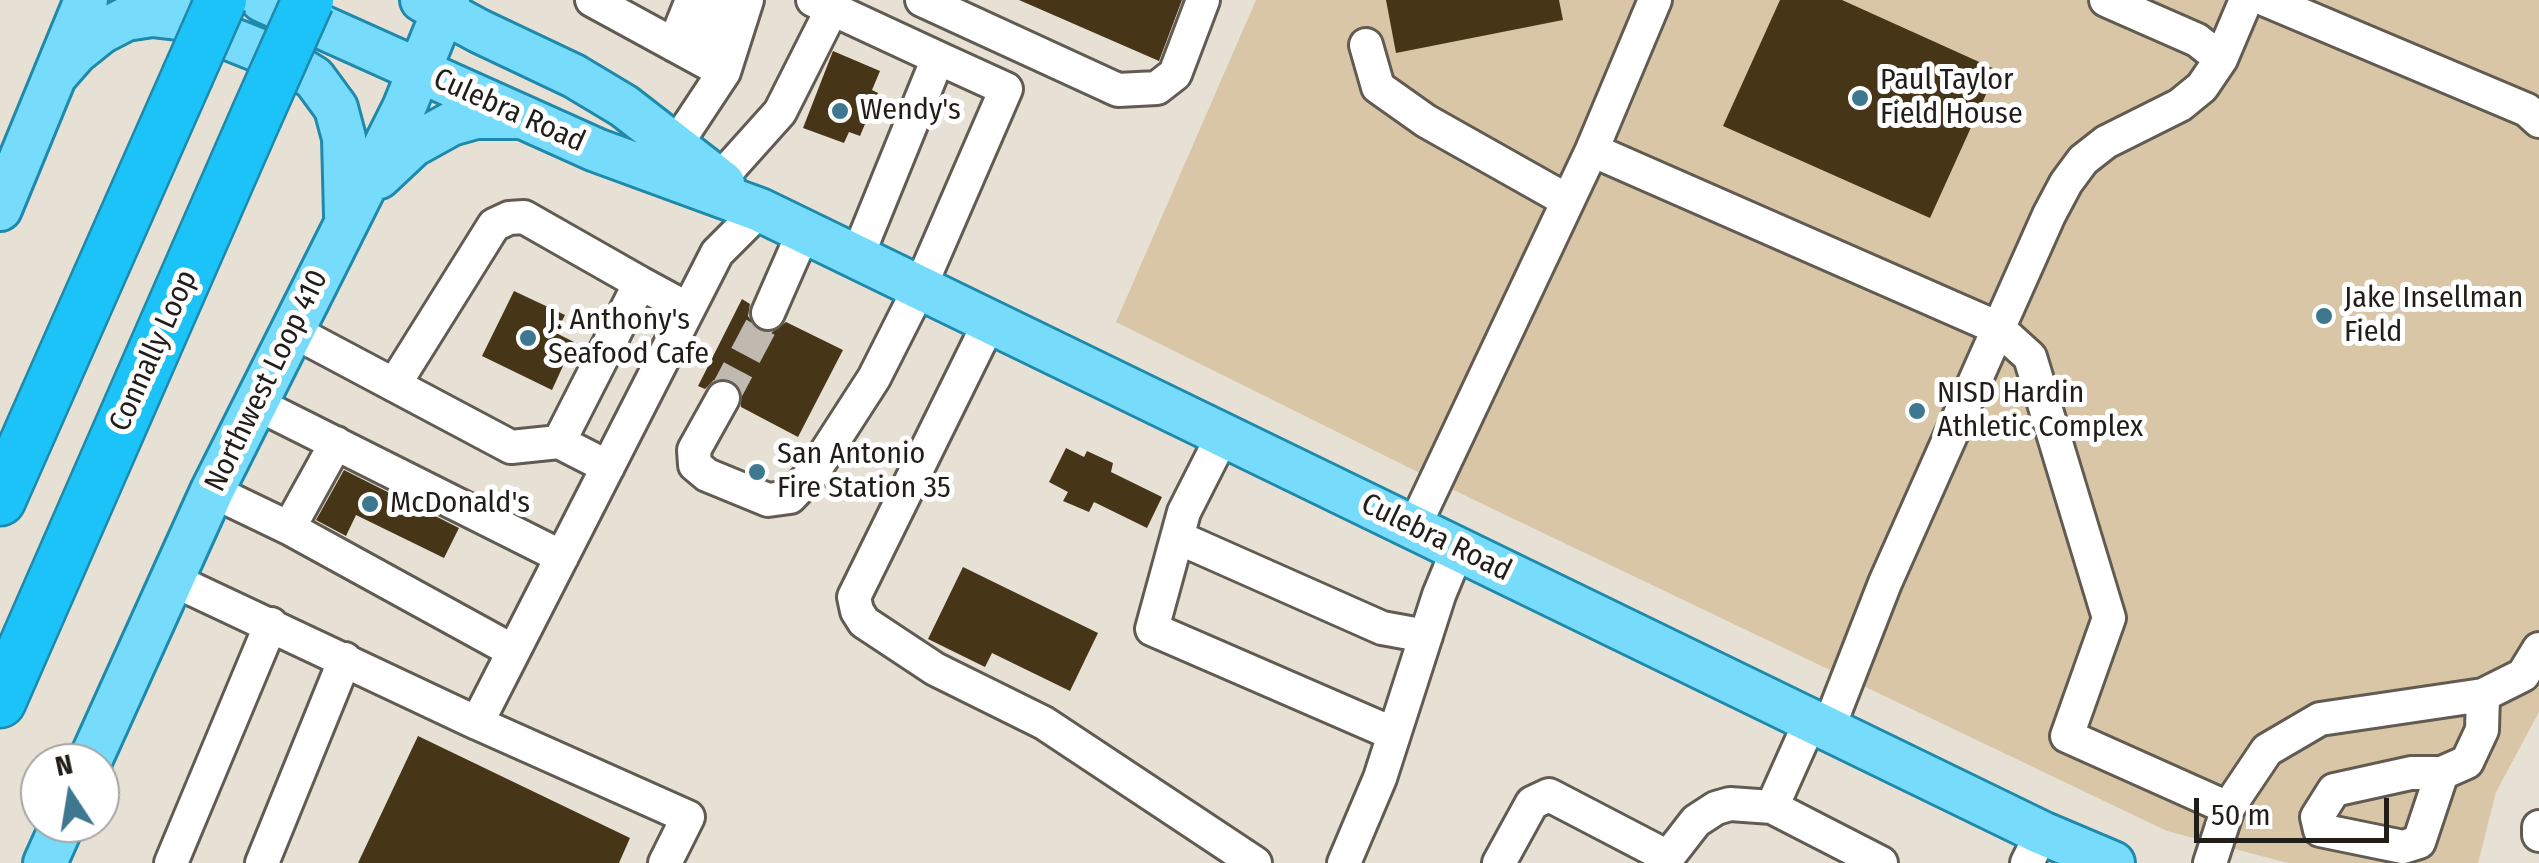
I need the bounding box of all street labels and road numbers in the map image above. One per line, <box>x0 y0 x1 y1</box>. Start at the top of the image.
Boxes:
street label: Culebra Road <box>427 62 591 160</box>
street label: Connally Loop <box>102 265 206 437</box>
street label: Northwest Loop 410 <box>198 265 336 497</box>
street label: Culebra Road <box>1355 486 1517 590</box>

